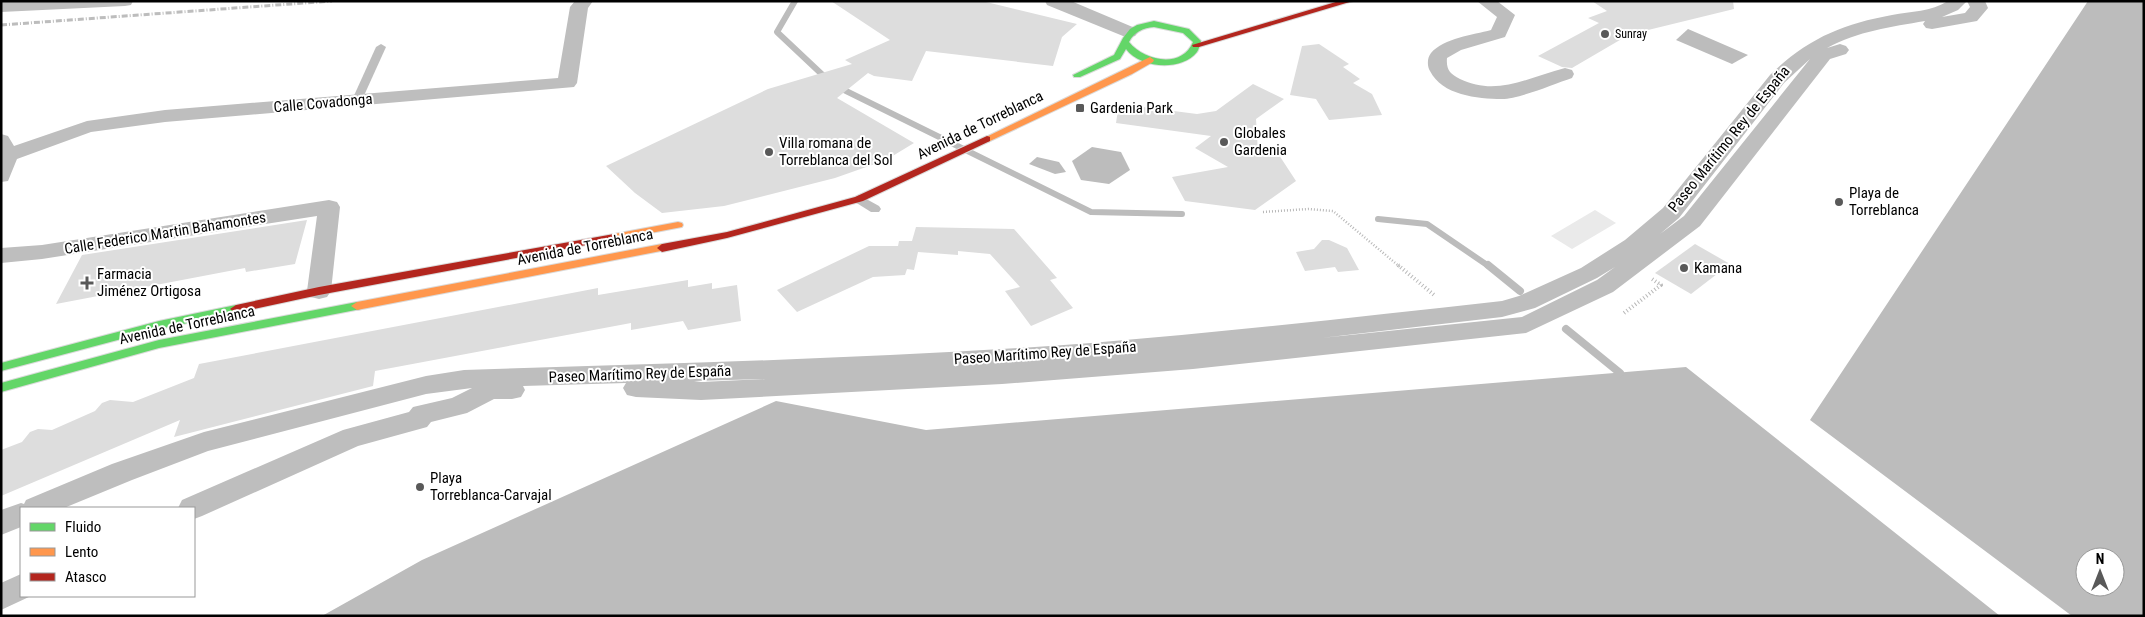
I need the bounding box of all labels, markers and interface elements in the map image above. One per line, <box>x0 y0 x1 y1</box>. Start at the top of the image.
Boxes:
place label: Sunray <box>1615 27 1647 41</box>
marker: Sunray <box>1599 28 1611 40</box>
street label: Paseo Marítimo Rey de España <box>1664 62 1794 216</box>
street label: Avenida de Torreblanca <box>914 87 1046 163</box>
street label: Calle Covadonga <box>273 90 373 116</box>
place label: Gardenia Park <box>1090 99 1173 117</box>
marker: Gardenia Park <box>1074 102 1086 114</box>
place label: Globales Gardenia <box>1234 124 1287 159</box>
place label: Villa romana de Torreblanca del Sol <box>779 134 893 169</box>
marker: Globales Gardenia <box>1218 136 1230 148</box>
marker: Villa romana de Torreblanca del Sol <box>763 146 775 158</box>
place label: Playa de Torreblanca <box>1849 184 1919 219</box>
marker: Playa de Torreblanca <box>1833 196 1845 208</box>
street label: Calle Federico Martin Bahamontes <box>63 208 267 258</box>
street label: Avenida de Torreblanca <box>516 225 654 269</box>
place label: Kamana <box>1694 259 1742 277</box>
marker: Kamana <box>1678 262 1690 274</box>
place label: Farmacia Jiménez Ortigosa <box>97 265 201 300</box>
marker: Farmacia Jiménez Ortigosa <box>81 277 93 289</box>
street label: Avenida de Torreblanca <box>118 302 256 348</box>
street label: Paseo Marítimo Rey de España <box>953 338 1137 368</box>
street label: Paseo Marítimo Rey de España <box>548 362 732 386</box>
place label: Playa Torreblanca-Carvajal <box>430 469 552 504</box>
marker: Playa Torreblanca-Carvajal <box>414 481 426 493</box>
legend <box>20 507 195 597</box>
text: Fluido <box>65 518 101 536</box>
text: Lento <box>65 543 98 561</box>
north arrow <box>2075 547 2125 597</box>
text: N <box>2096 551 2104 567</box>
text: Atasco <box>65 568 106 586</box>

